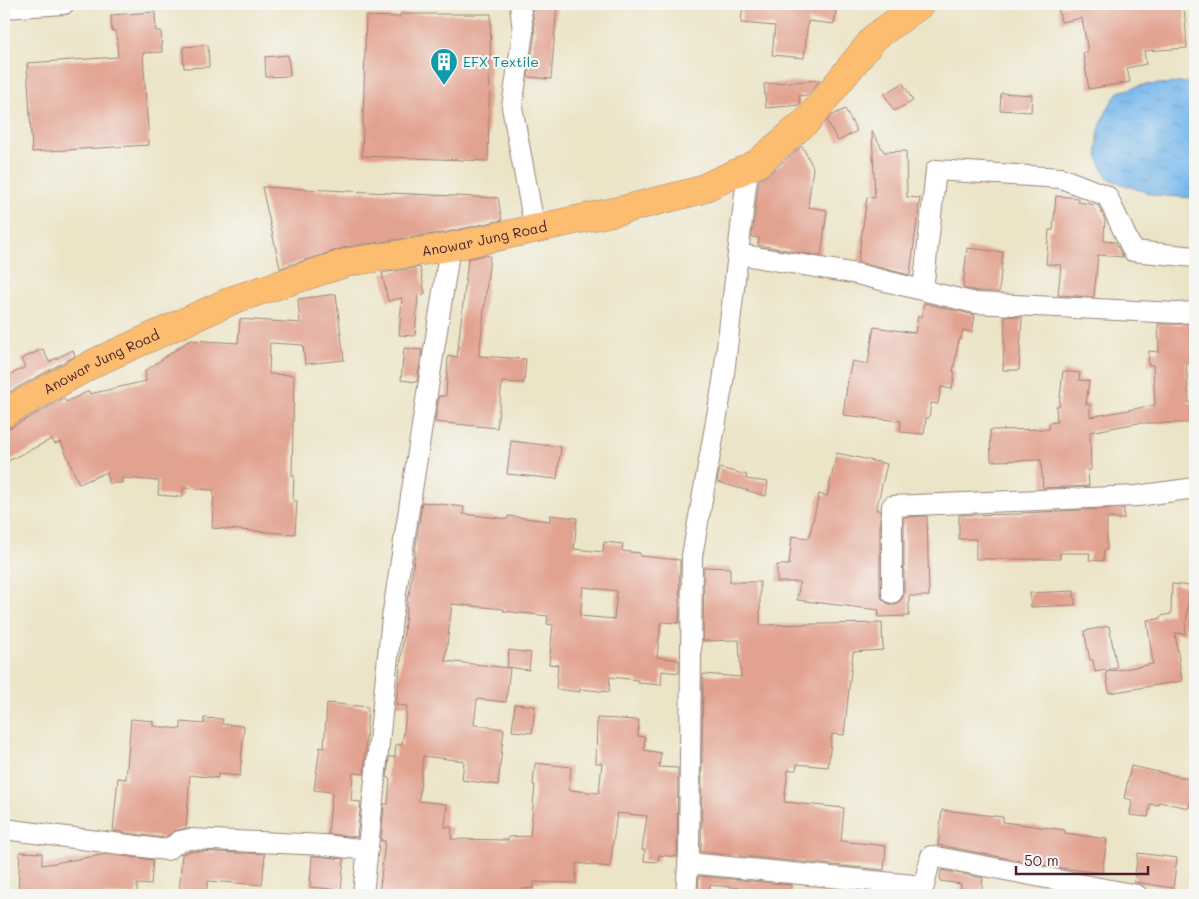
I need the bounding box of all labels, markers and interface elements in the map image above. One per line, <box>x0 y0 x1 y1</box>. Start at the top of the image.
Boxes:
building icon: EFX Textile <box>429 47 459 86</box>
place label: EFX Textile <box>463 52 539 71</box>
street label: Anowar Jung Road <box>420 216 549 260</box>
street label: Anowar Jung Road <box>40 325 162 398</box>
scale bar <box>1016 844 1149 876</box>
text: 50 m <box>1024 850 1059 870</box>

